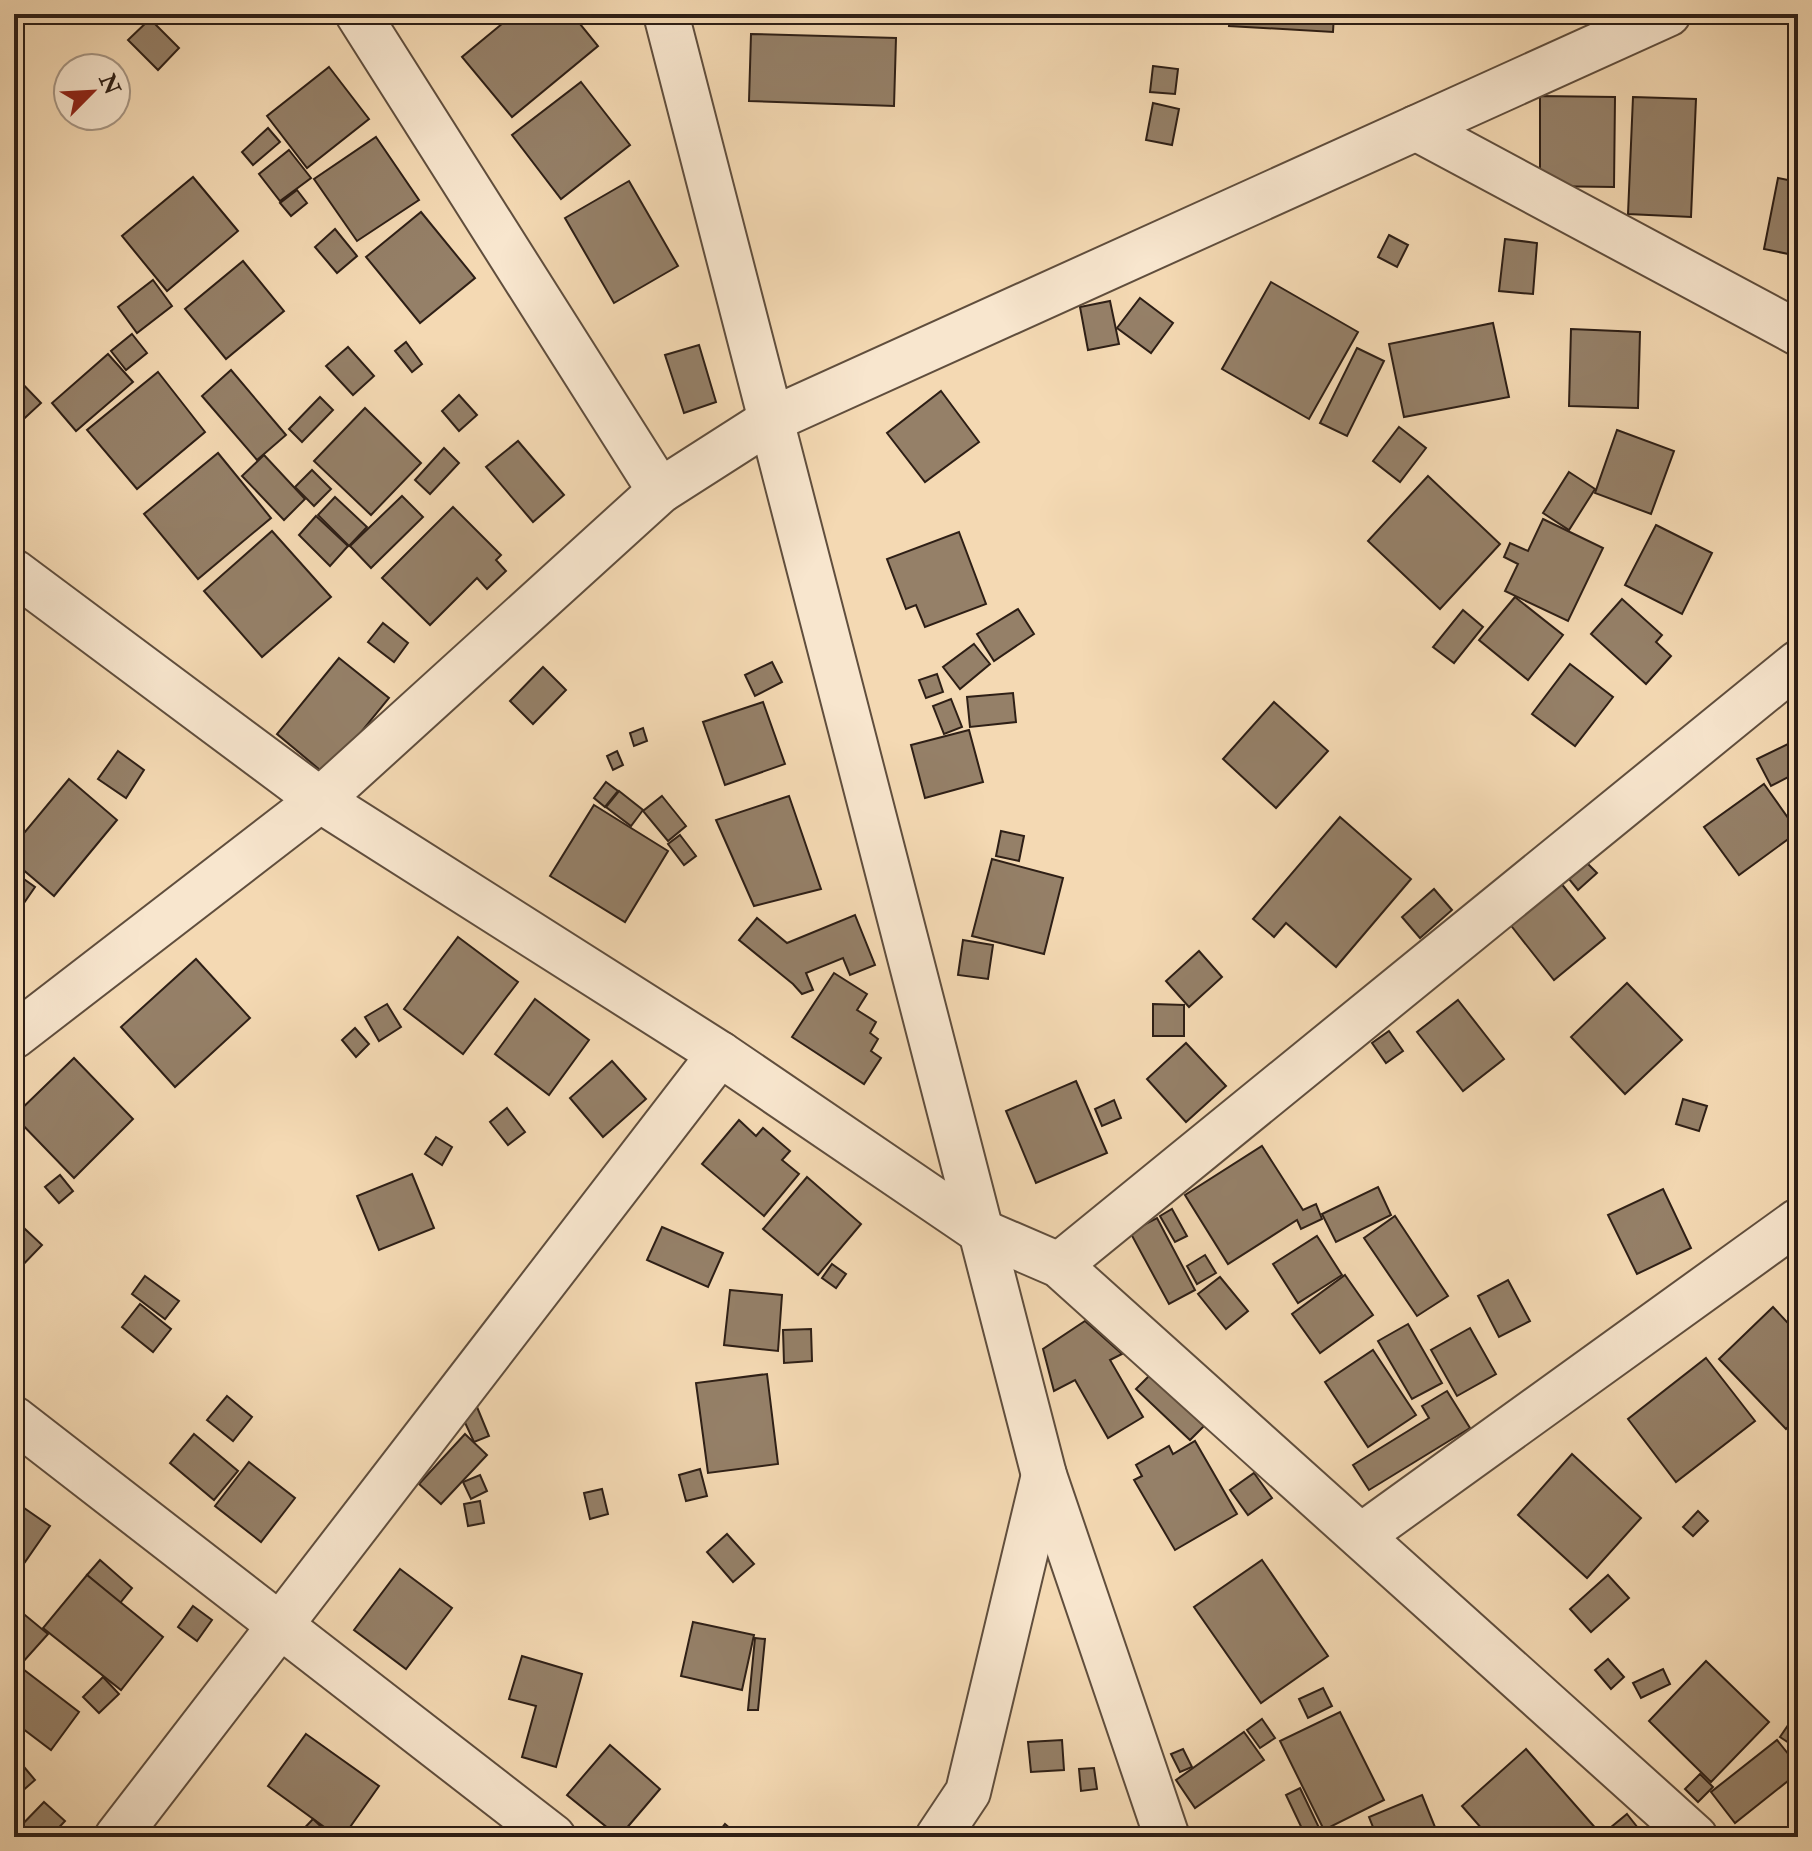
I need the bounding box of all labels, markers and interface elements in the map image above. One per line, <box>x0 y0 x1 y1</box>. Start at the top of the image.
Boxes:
north arrow <box>52 52 132 132</box>
text: N <box>92 69 126 99</box>

